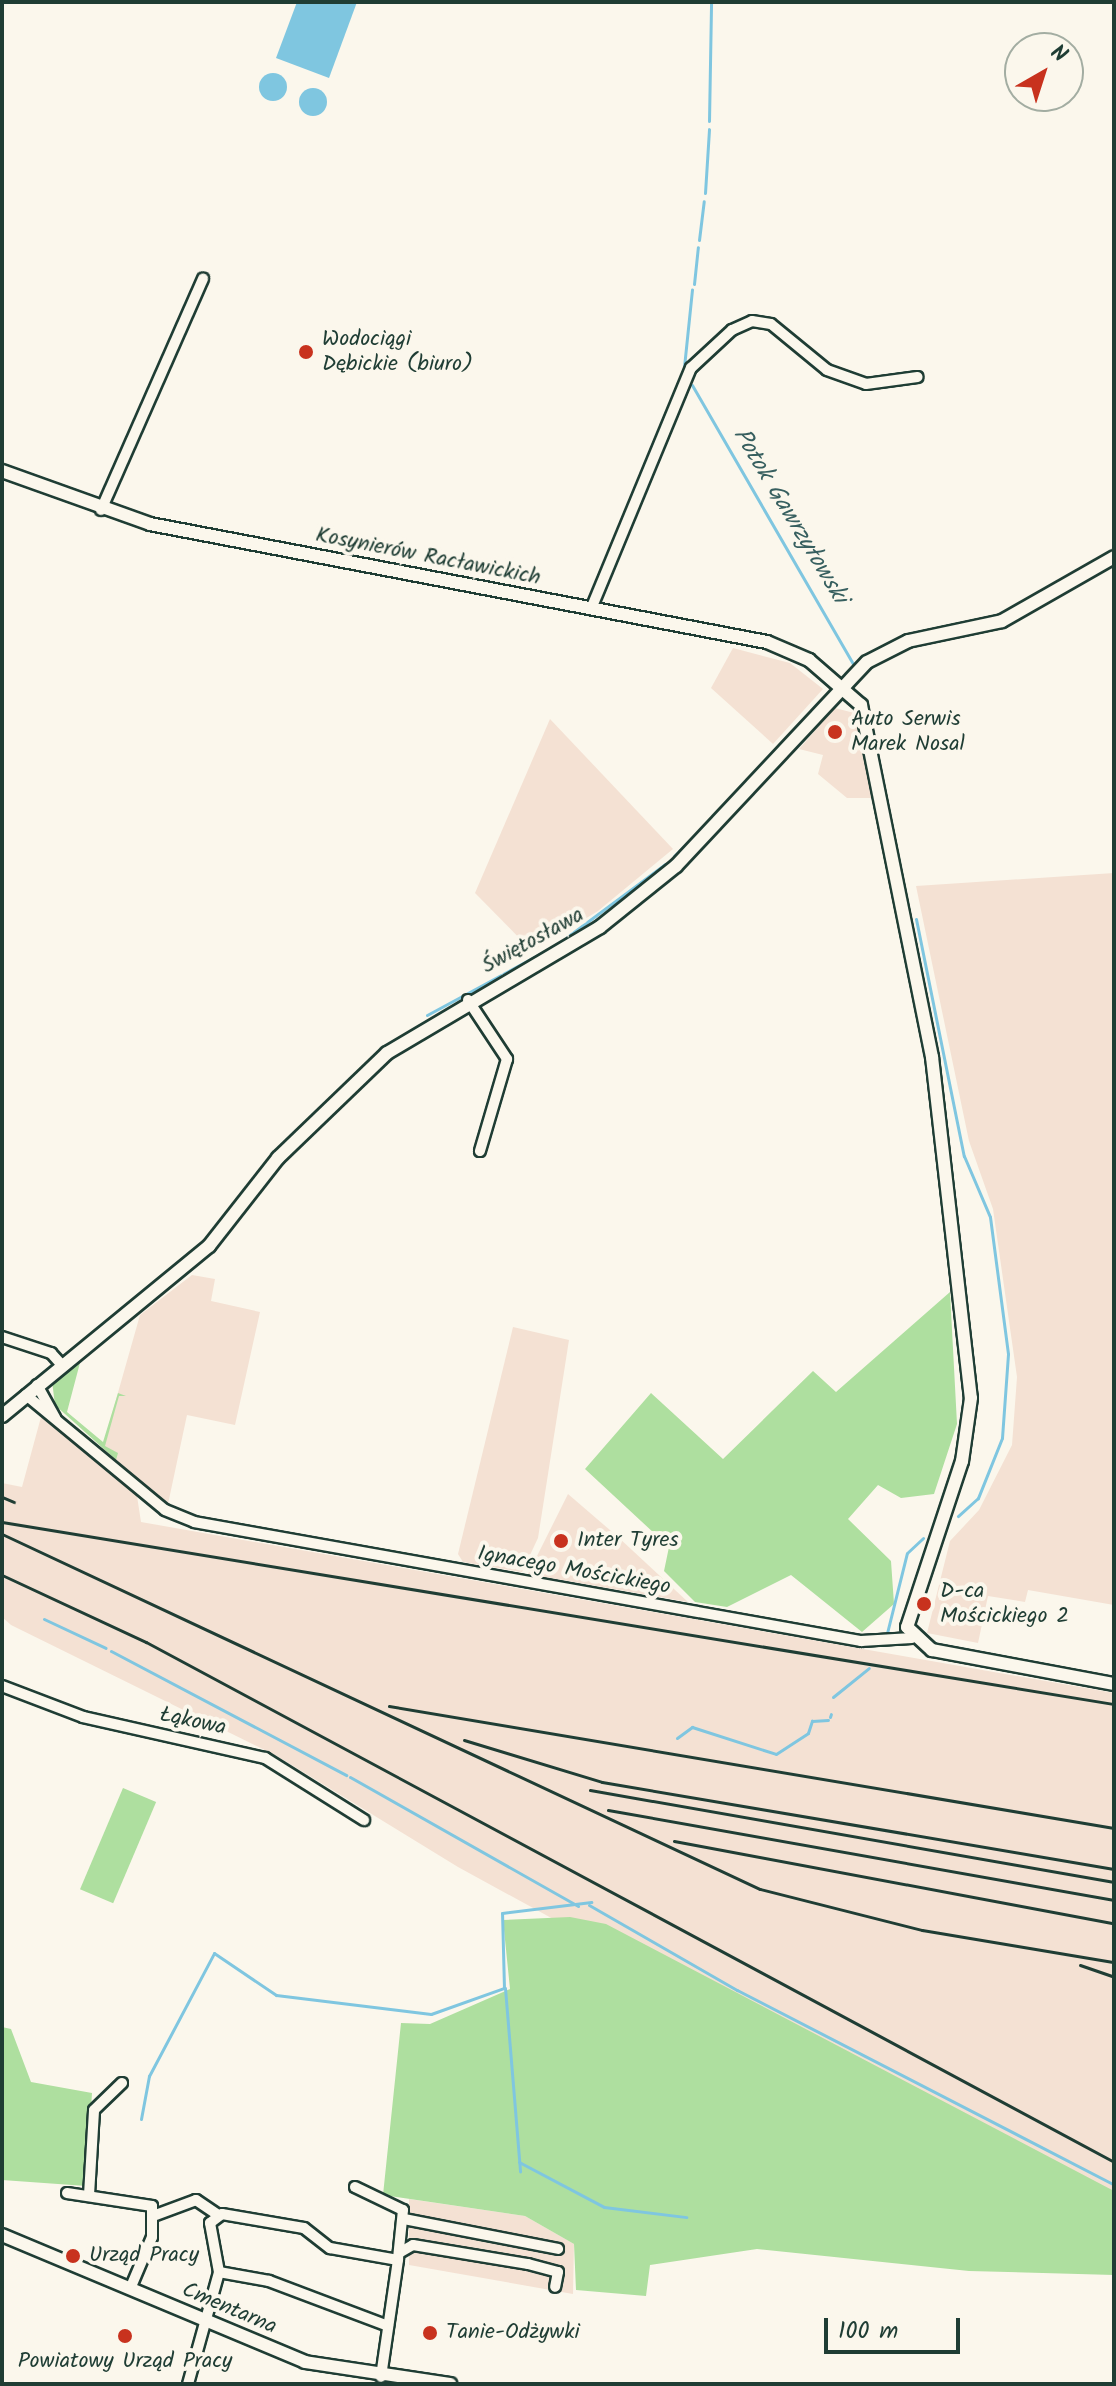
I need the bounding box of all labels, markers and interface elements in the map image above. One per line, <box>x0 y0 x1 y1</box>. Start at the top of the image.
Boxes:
north arrow <box>1004 32 1084 112</box>
text: N <box>1042 37 1075 72</box>
place label: Wodociągi Dębickie (biuro) <box>322 326 473 378</box>
marker: Wodociągi Dębickie (biuro) <box>297 343 315 361</box>
water label: Potok Gawrzyłowski <box>726 423 854 609</box>
street label: Kosynierów Racławickich <box>313 522 543 592</box>
place label: Auto Serwis Marek Nosal <box>851 706 965 758</box>
marker: Auto Serwis Marek Nosal <box>826 723 844 741</box>
street label: Świętosława <box>477 902 589 980</box>
place label: Inter Tyres <box>577 1528 679 1554</box>
marker: Inter Tyres <box>552 1532 570 1550</box>
street label: Ignacego Mościckiego <box>475 1541 673 1601</box>
place label: D-ca Mościckiego 2 <box>940 1578 1069 1630</box>
marker: D-ca Mościckiego 2 <box>915 1595 933 1613</box>
street label: Łąkowa <box>157 1702 229 1742</box>
place label: Urząd Pracy <box>89 2243 199 2269</box>
marker: Urząd Pracy <box>64 2247 82 2265</box>
street label: Cmentarna <box>178 2277 280 2341</box>
scale bar <box>828 2302 964 2352</box>
text: 100 m <box>838 2312 898 2351</box>
place label: Tanie-Odżywki <box>446 2320 580 2346</box>
marker: Tanie-Odżywki <box>421 2324 439 2342</box>
marker: Powiatowy Urząd Pracy <box>116 2327 134 2345</box>
place label: Powiatowy Urząd Pracy <box>18 2349 232 2375</box>

